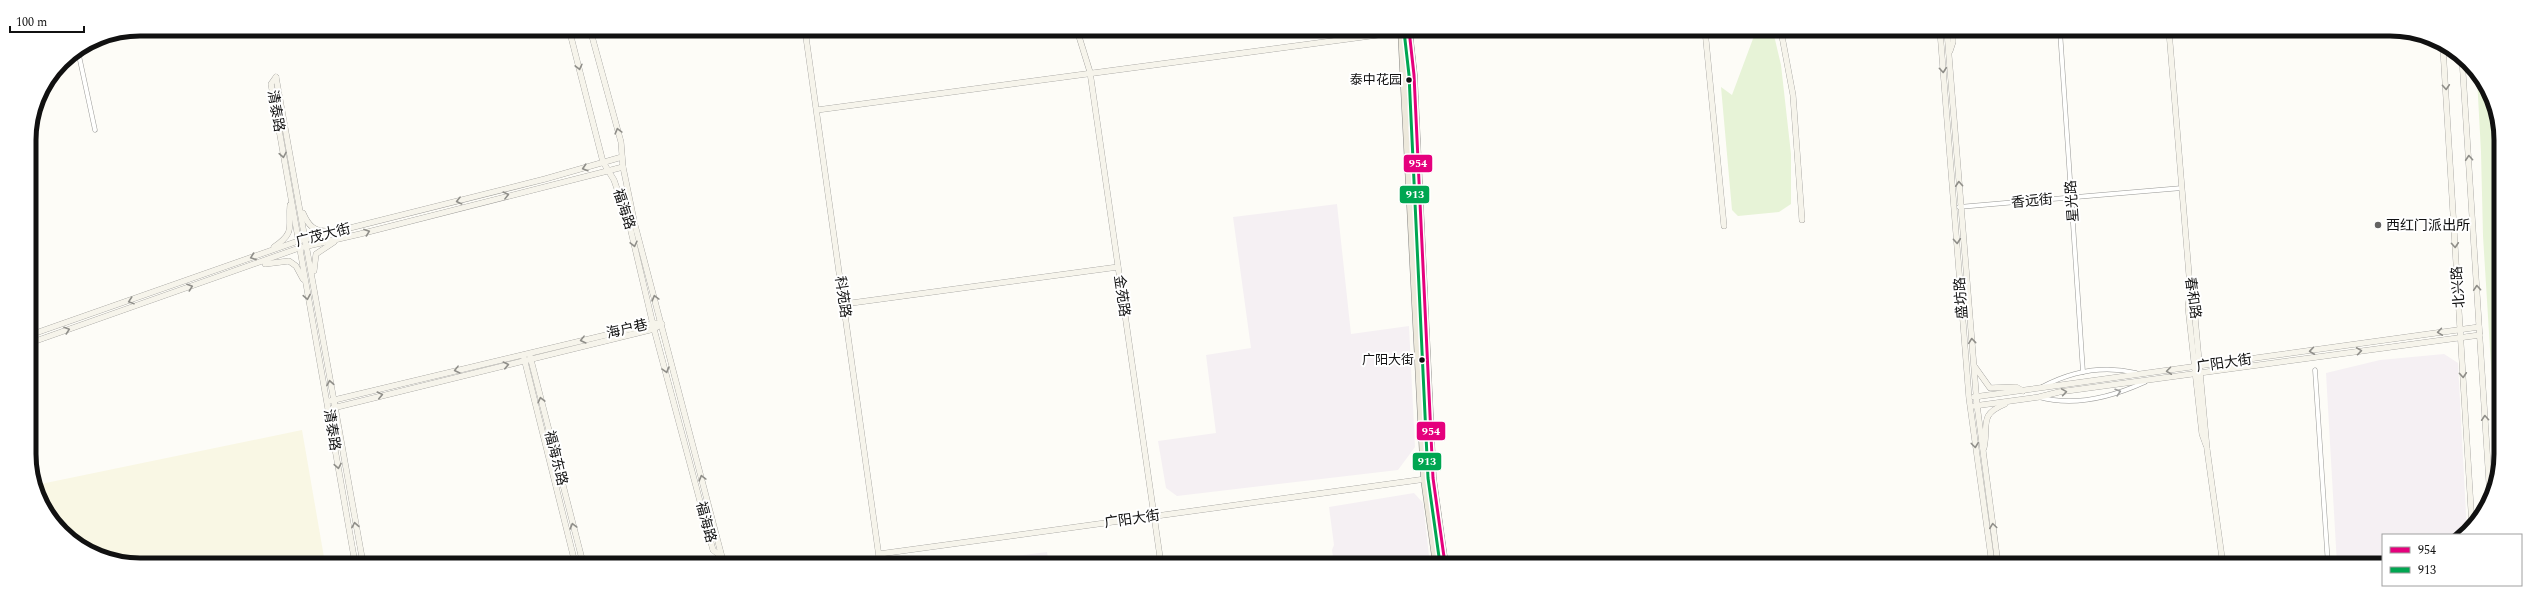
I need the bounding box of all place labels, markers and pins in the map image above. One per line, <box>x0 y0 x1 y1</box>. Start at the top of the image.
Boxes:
place label: 泰中花园 <box>1350 70 1402 90</box>
marker: 泰中花园 <box>1404 75 1414 85</box>
place label: 西红门派出所 <box>2386 215 2470 236</box>
marker: 西红门派出所 <box>2373 220 2383 230</box>
place label: 广阳大街 <box>1362 350 1414 370</box>
marker: 广阳大街 <box>1417 355 1427 365</box>

